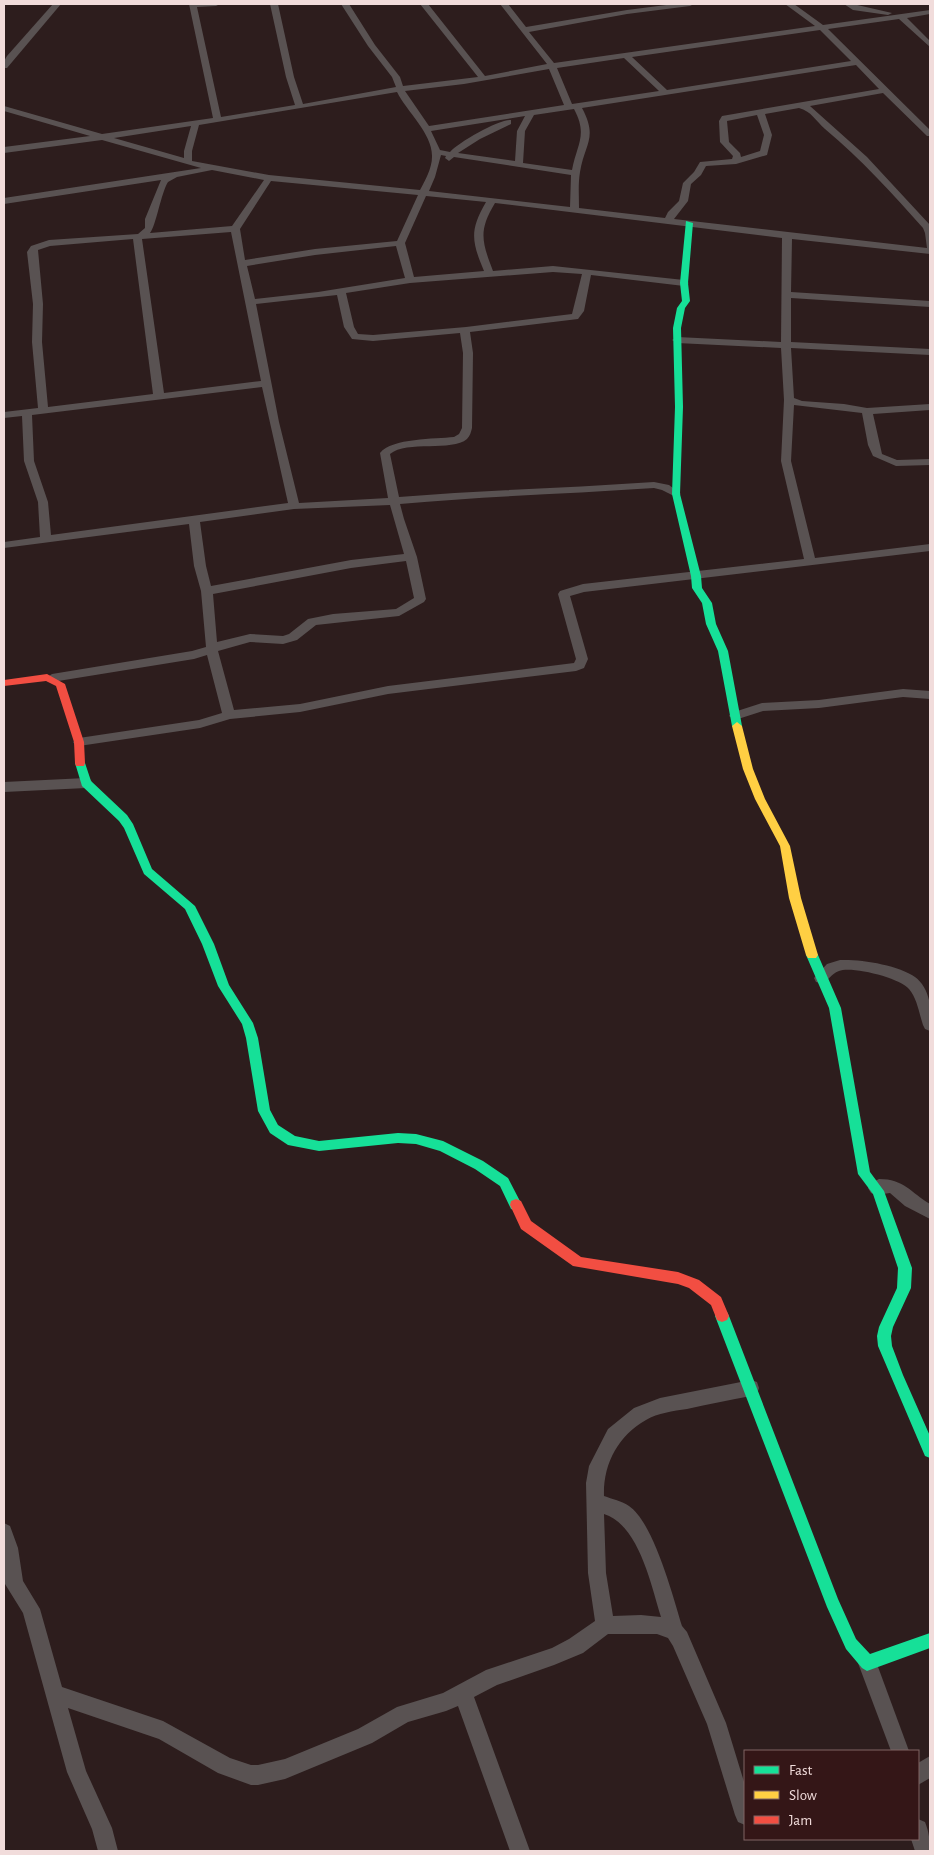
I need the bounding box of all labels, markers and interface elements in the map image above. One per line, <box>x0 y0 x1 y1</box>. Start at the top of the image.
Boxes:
legend <box>744 1750 919 1840</box>
text: Fast <box>789 1763 813 1778</box>
text: Slow <box>789 1788 817 1803</box>
text: Jam <box>789 1813 812 1828</box>

